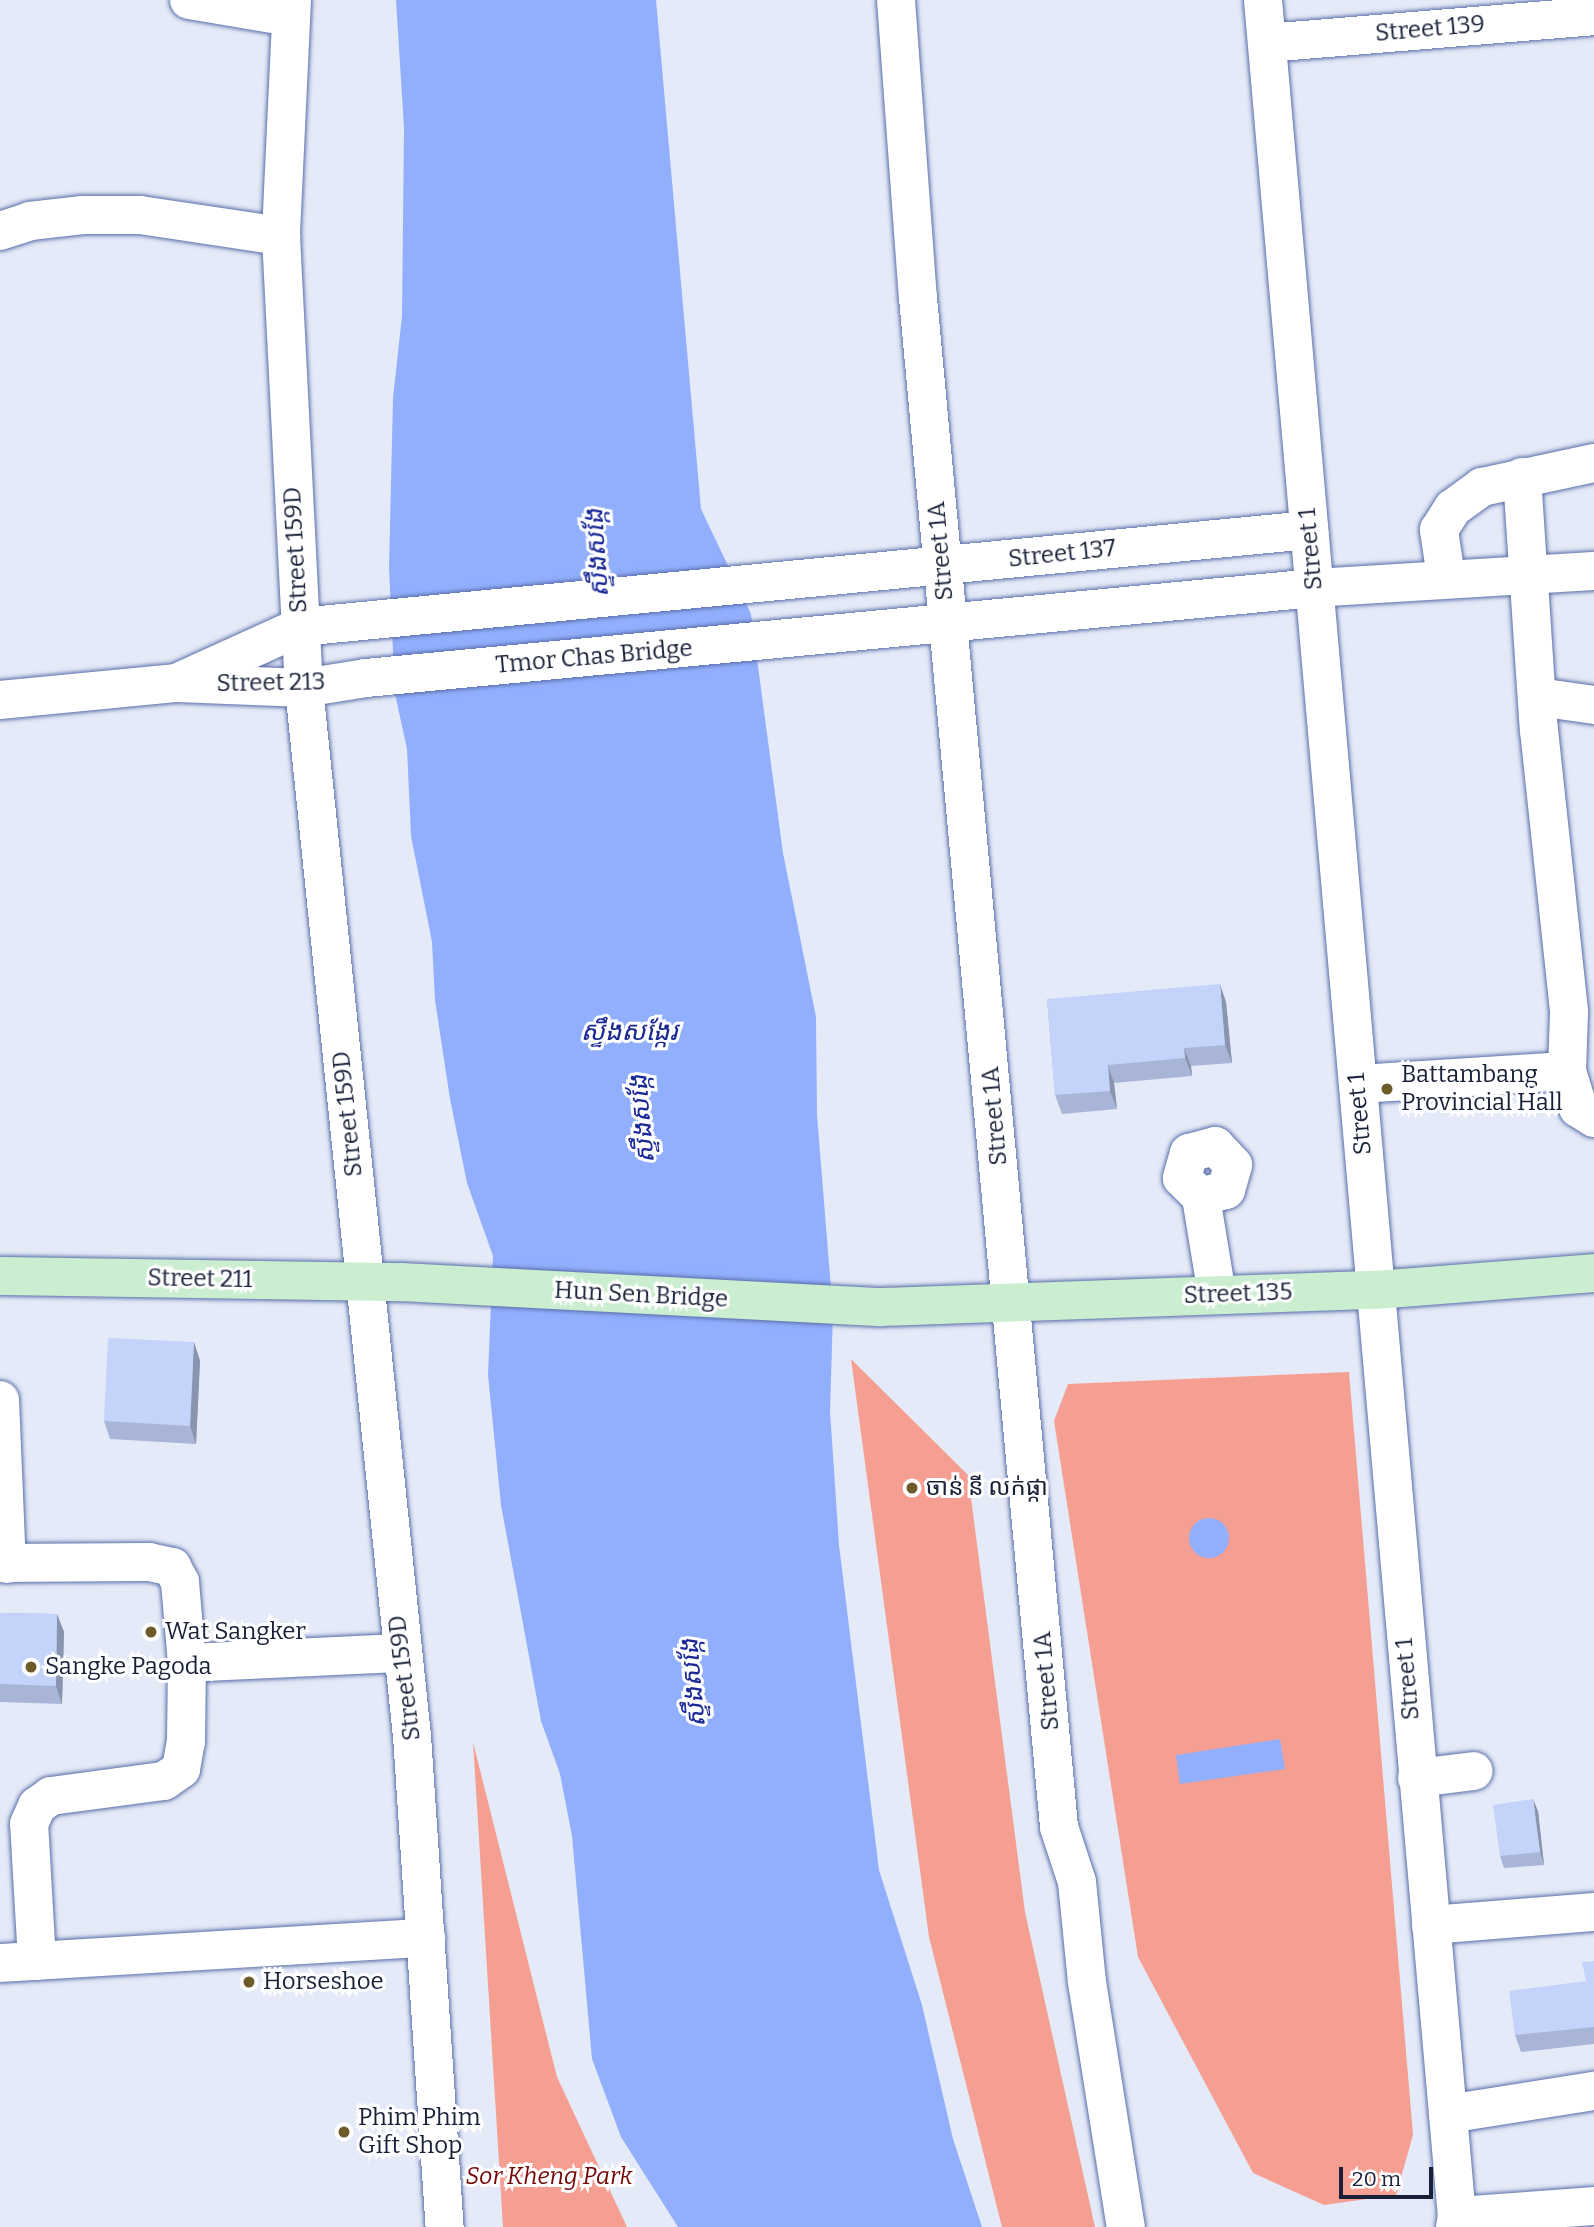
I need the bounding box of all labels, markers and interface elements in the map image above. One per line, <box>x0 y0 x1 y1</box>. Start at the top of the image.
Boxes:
street label: Street 139 <box>1374 10 1486 48</box>
street label: Street 159D <box>278 486 314 614</box>
street label: Street 1A <box>922 500 960 602</box>
street label: Street 1 <box>1293 507 1329 591</box>
water label: ស្ទឹងសង្កែ <box>578 508 616 598</box>
street label: Street 137 <box>1007 534 1117 574</box>
street label: Tmor Chas Bridge <box>494 634 694 680</box>
street label: Street 213 <box>216 668 326 698</box>
water label: ស្ទឹងសង្កែរ <box>581 1016 677 1048</box>
street label: Street 159D <box>327 1050 369 1178</box>
place label: Battambang Provincial Hall <box>1401 1061 1563 1117</box>
street label: Street 1A <box>976 1065 1014 1167</box>
street label: Street 1 <box>1342 1072 1378 1156</box>
water label: ស្ទឹងសង្កែ <box>623 1073 661 1165</box>
marker: Battambang Provincial Hall <box>1379 1081 1395 1097</box>
street label: Street 211 <box>147 1264 253 1294</box>
street label: Hun Sen Bridge <box>553 1276 729 1314</box>
street label: Street 135 <box>1183 1278 1293 1310</box>
place label: ចាន់ នី លក់ផ្កា <box>926 1474 1048 1502</box>
marker: ចាន់ នី លក់ផ្កា <box>904 1480 920 1496</box>
street label: Street 159D <box>383 1614 427 1742</box>
place label: Wat Sangker <box>165 1618 306 1646</box>
marker: Wat Sangker <box>143 1624 159 1640</box>
street label: Street 1A <box>1028 1630 1066 1732</box>
water label: ស្ទឹងសង្កែ <box>674 1637 712 1729</box>
street label: Street 1 <box>1390 1637 1426 1721</box>
place label: Sangke Pagoda <box>45 1653 212 1681</box>
marker: Sangke Pagoda <box>23 1659 39 1675</box>
place label: Horseshoe <box>263 1968 384 1996</box>
marker: Horseshoe <box>241 1974 257 1990</box>
place label: Phim Phim Gift Shop <box>358 2104 481 2160</box>
marker: Phim Phim Gift Shop <box>336 2124 352 2140</box>
scale bar <box>1342 2154 1436 2198</box>
park label: Sor Kheng Park <box>465 2163 633 2191</box>
text: 20 m <box>1352 2166 1401 2192</box>

